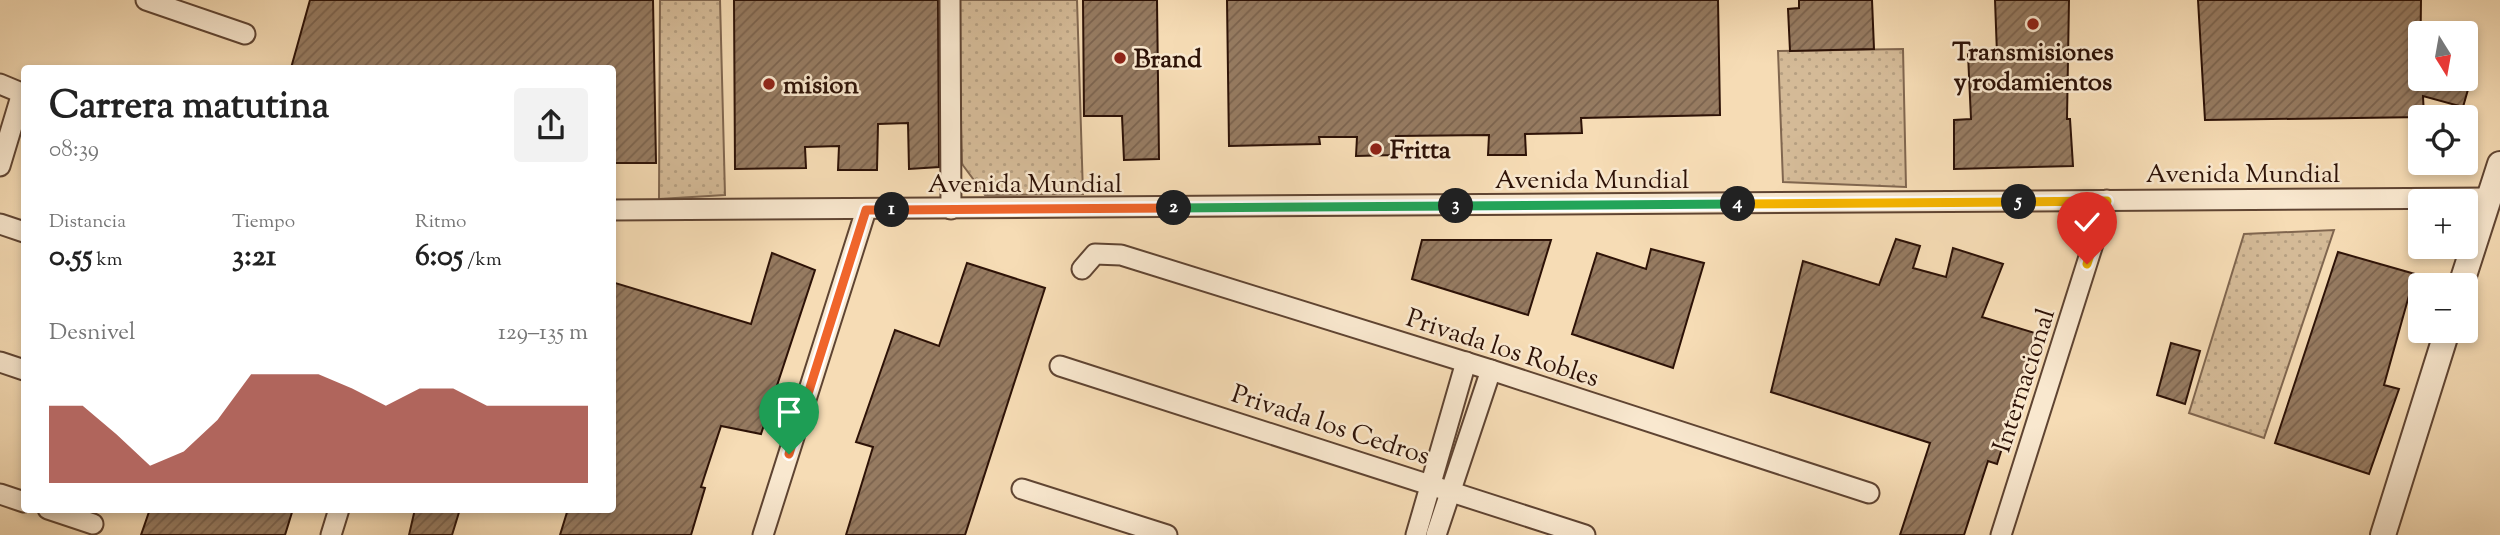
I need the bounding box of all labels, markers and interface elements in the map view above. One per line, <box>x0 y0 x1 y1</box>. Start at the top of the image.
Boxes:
marker: Transmisiones y rodamientos <box>2025 16 2041 32</box>
north arrow <box>2408 21 2478 91</box>
map controls <box>2408 21 2478 343</box>
place label: Transmisiones y rodamientos <box>1952 35 2114 102</box>
place label: Brand <box>1134 42 1202 79</box>
marker: Brand <box>1112 50 1128 66</box>
place label: mision <box>783 68 860 105</box>
marker: mision <box>761 76 777 92</box>
text: Carrera matutina <box>49 81 329 135</box>
button: share <box>514 88 588 162</box>
button: locate <box>2408 105 2478 175</box>
place label: Fritta <box>1390 133 1451 170</box>
text: 08:39 <box>49 134 99 167</box>
marker: Fritta <box>1368 141 1384 157</box>
street label: Avenida Mundial <box>2146 157 2340 194</box>
street label: Avenida Mundial <box>1495 163 1689 200</box>
street label: Avenida Mundial <box>928 167 1122 204</box>
pin: 5 <box>2002 184 2036 220</box>
pin: 4 <box>1720 186 1756 222</box>
pin: 3 <box>1438 188 1474 224</box>
text: 5 <box>2015 188 2022 215</box>
button: + <box>2408 189 2478 259</box>
pin: 2 <box>1156 190 1192 226</box>
text: 4 <box>1733 190 1742 217</box>
pin: 1 <box>874 192 910 228</box>
text: 3 <box>1452 192 1459 219</box>
pin <box>2057 192 2117 264</box>
text: 2 <box>1169 194 1178 221</box>
text: 1 <box>888 196 895 223</box>
icon: check <box>2068 203 2106 241</box>
text: Distancia <box>49 209 126 236</box>
text: Tiempo <box>232 209 295 236</box>
text: Ritmo <box>415 209 466 236</box>
text: 0.55 <box>49 236 92 279</box>
text: 3:21 <box>232 236 276 279</box>
text: 6:05 <box>415 236 463 279</box>
text: km <box>92 247 123 274</box>
text: /km <box>463 247 502 274</box>
button: − <box>2408 273 2478 343</box>
street label: Privada los Robles <box>1401 301 1604 398</box>
street label: Internacional <box>1985 304 2066 457</box>
text: Desnivel <box>49 317 135 350</box>
text: 129–135 m <box>498 317 588 350</box>
street label: Privada los Cedros <box>1226 377 1434 476</box>
pin <box>759 382 819 454</box>
icon: arrive <box>770 393 808 431</box>

